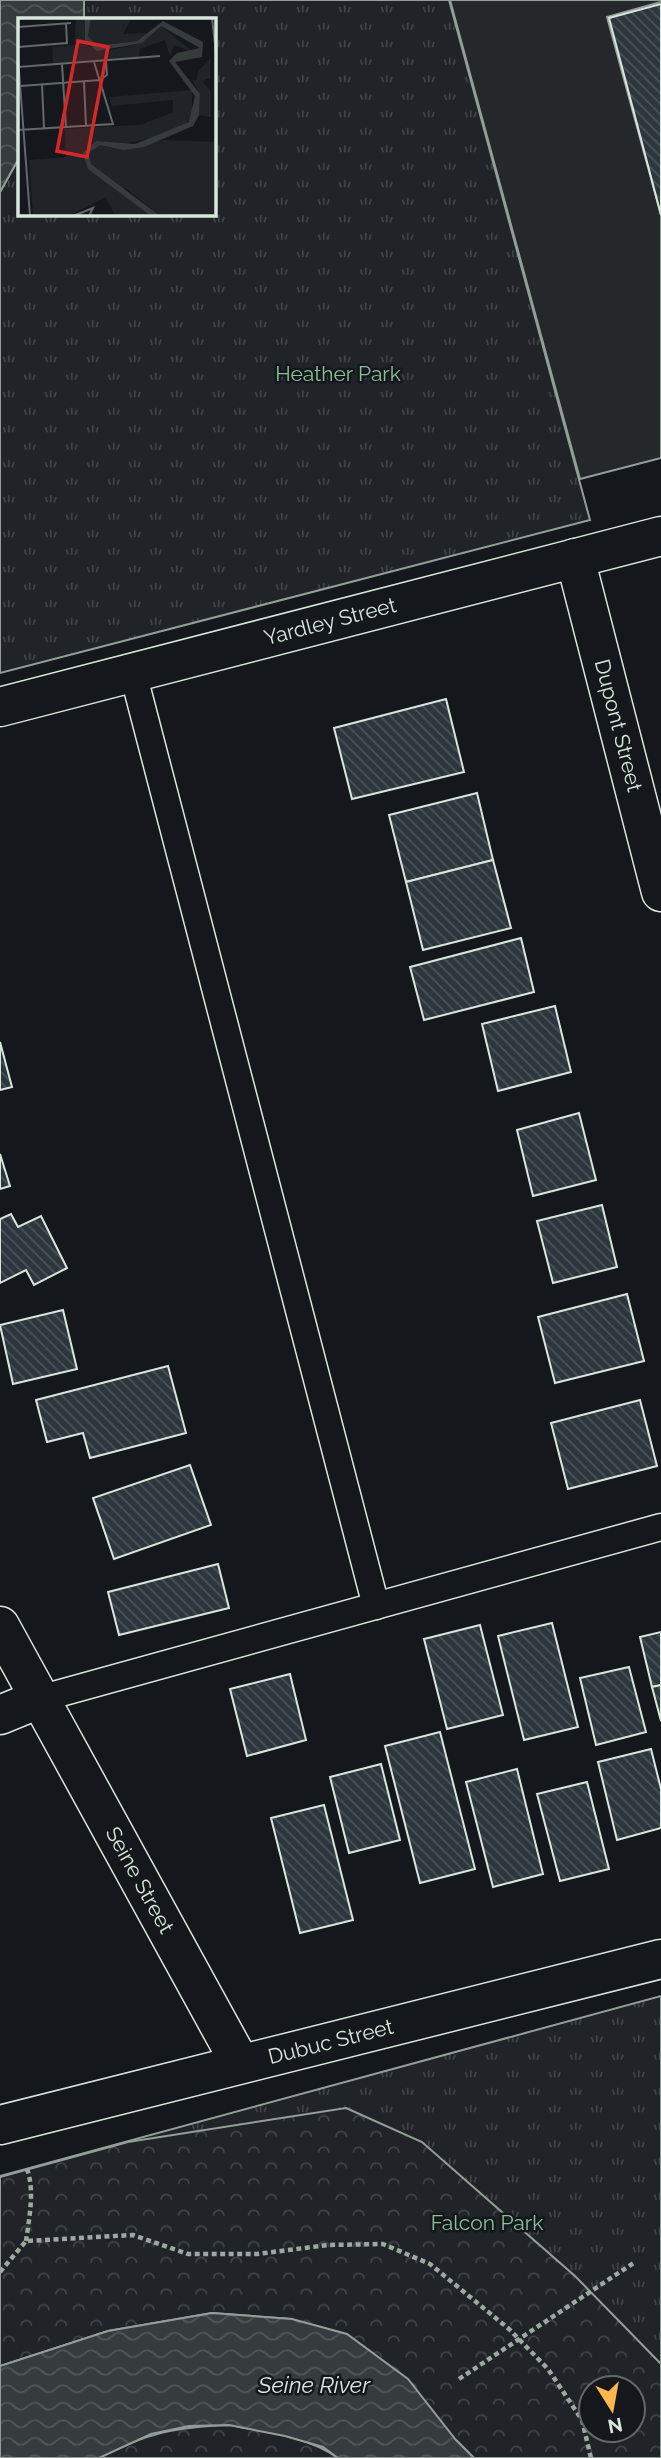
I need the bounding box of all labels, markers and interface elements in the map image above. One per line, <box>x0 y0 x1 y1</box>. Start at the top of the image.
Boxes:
inset map <box>18 18 215 215</box>
park label: Heather Park <box>275 361 401 386</box>
street label: Yardley Street <box>261 592 399 650</box>
street label: Dupont Street <box>590 657 648 794</box>
street label: Seine Street <box>101 1822 179 1938</box>
street label: Dubuc Street <box>265 2014 396 2069</box>
park label: Falcon Park <box>431 2210 543 2235</box>
water label: Seine River <box>257 2371 371 2398</box>
north arrow <box>577 2374 647 2444</box>
text: N <box>606 2414 624 2438</box>

